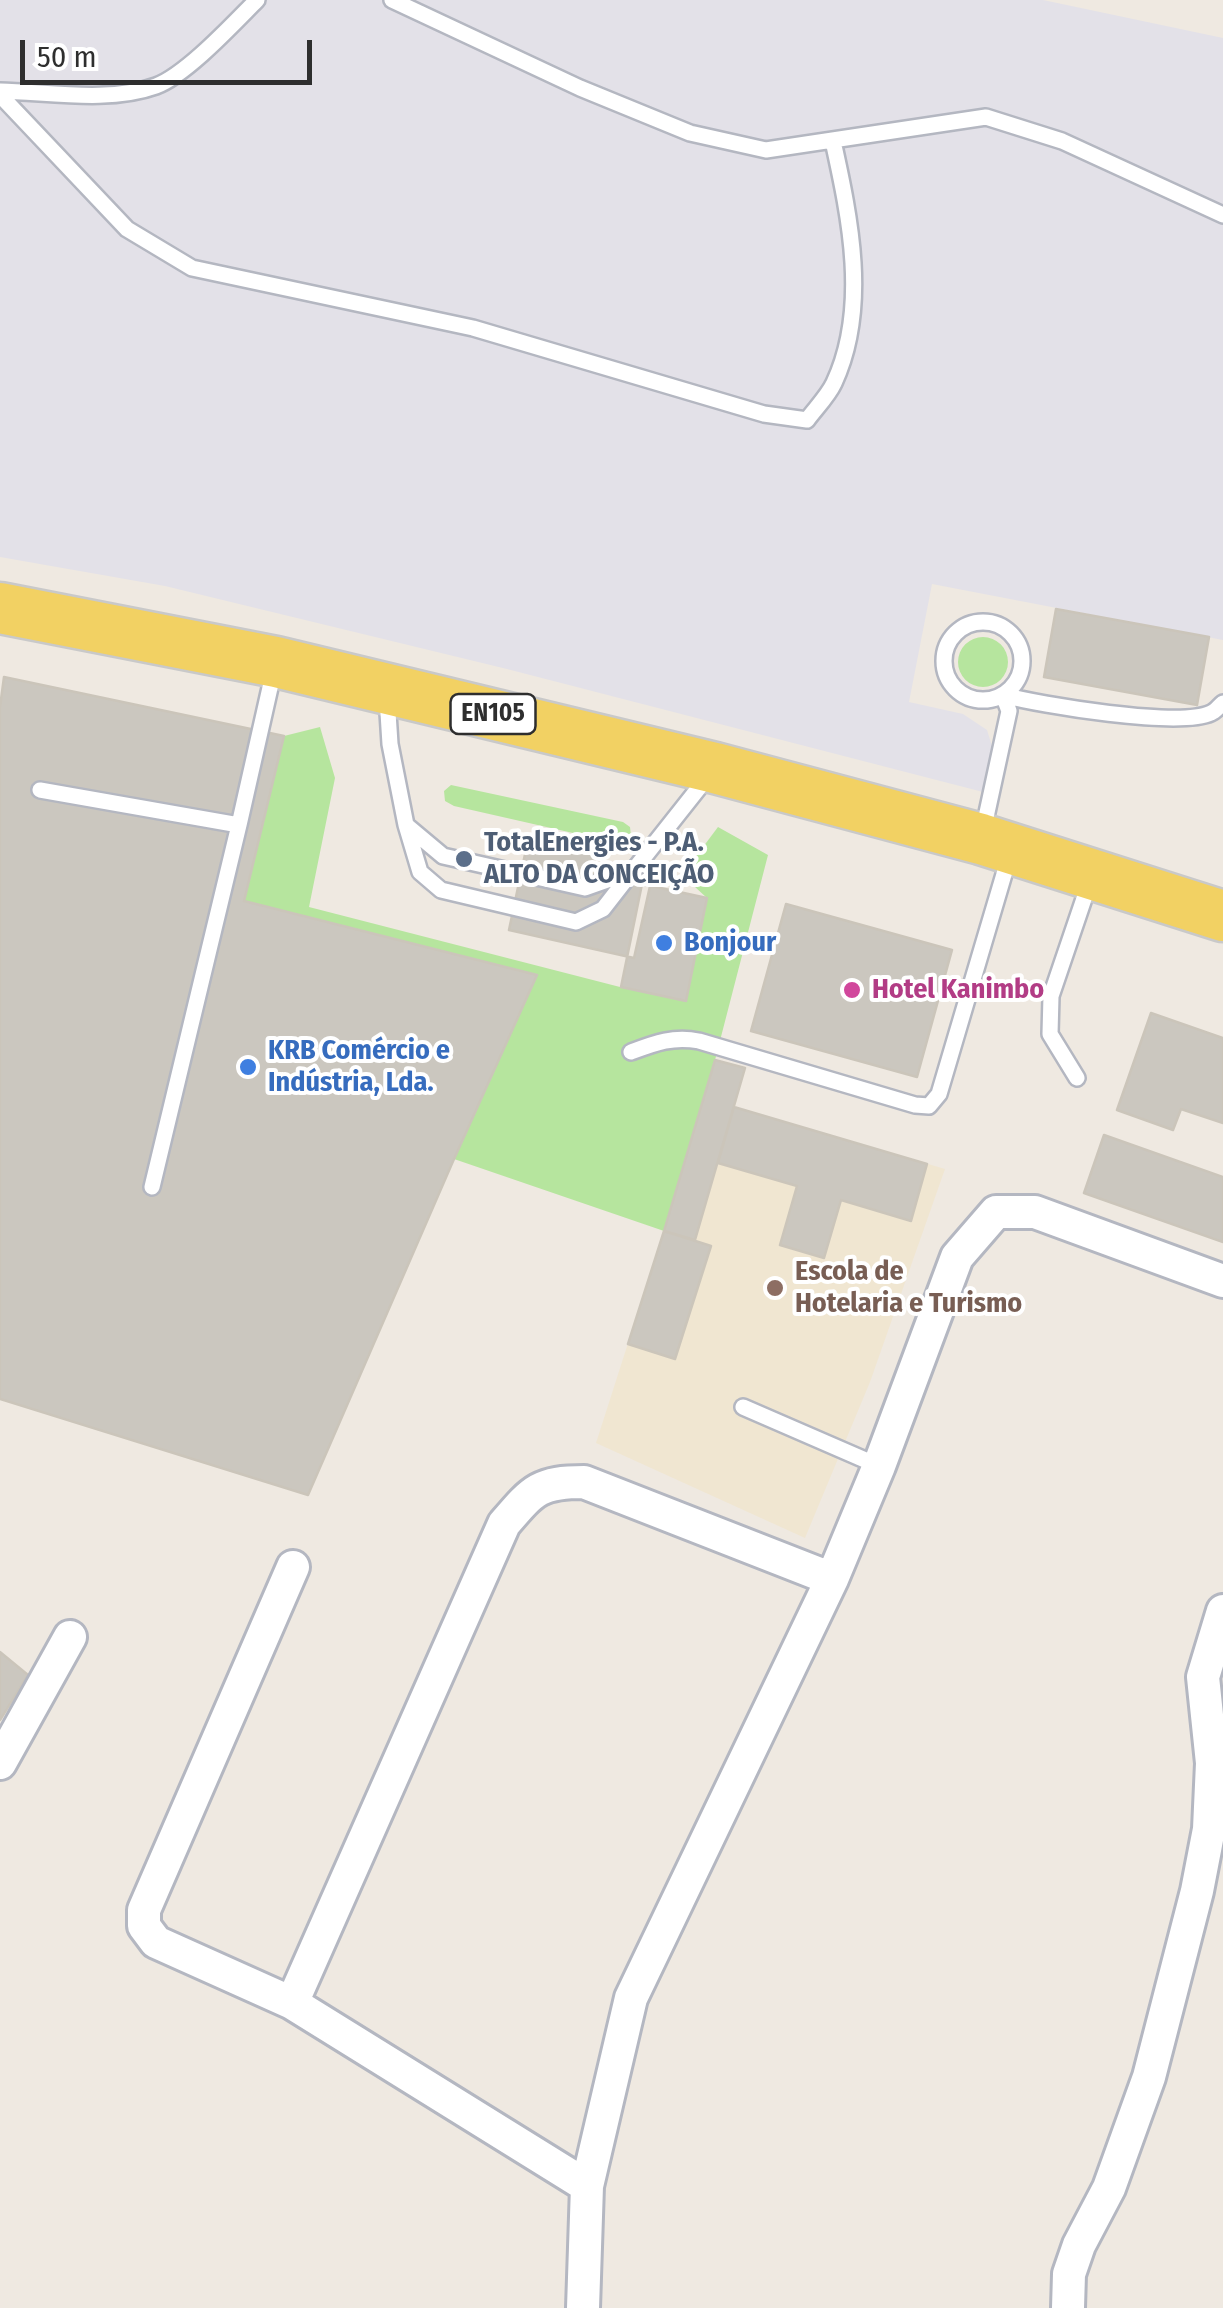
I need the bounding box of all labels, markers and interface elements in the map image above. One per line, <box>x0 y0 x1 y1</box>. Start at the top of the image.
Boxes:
scale bar <box>25 20 318 82</box>
text: 50 m <box>37 39 97 75</box>
road number: EN105 <box>450 694 536 734</box>
place label: TotalEnergies - P.A. ALTO DA CONCEIÇÃO <box>484 826 714 892</box>
marker: TotalEnergies - P.A. ALTO DA CONCEIÇÃO <box>453 848 475 870</box>
place label: Bonjour <box>684 926 776 960</box>
marker: Bonjour <box>653 932 675 954</box>
place label: Hotel Kanimbo <box>872 973 1044 1007</box>
marker: Hotel Kanimbo <box>841 979 863 1001</box>
place label: KRB Comércio e Indústria, Lda. <box>268 1034 450 1100</box>
marker: KRB Comércio e Indústria, Lda. <box>237 1056 259 1078</box>
place label: Escola de Hotelaria e Turismo <box>795 1255 1022 1321</box>
marker: Escola de Hotelaria e Turismo <box>764 1277 786 1299</box>

